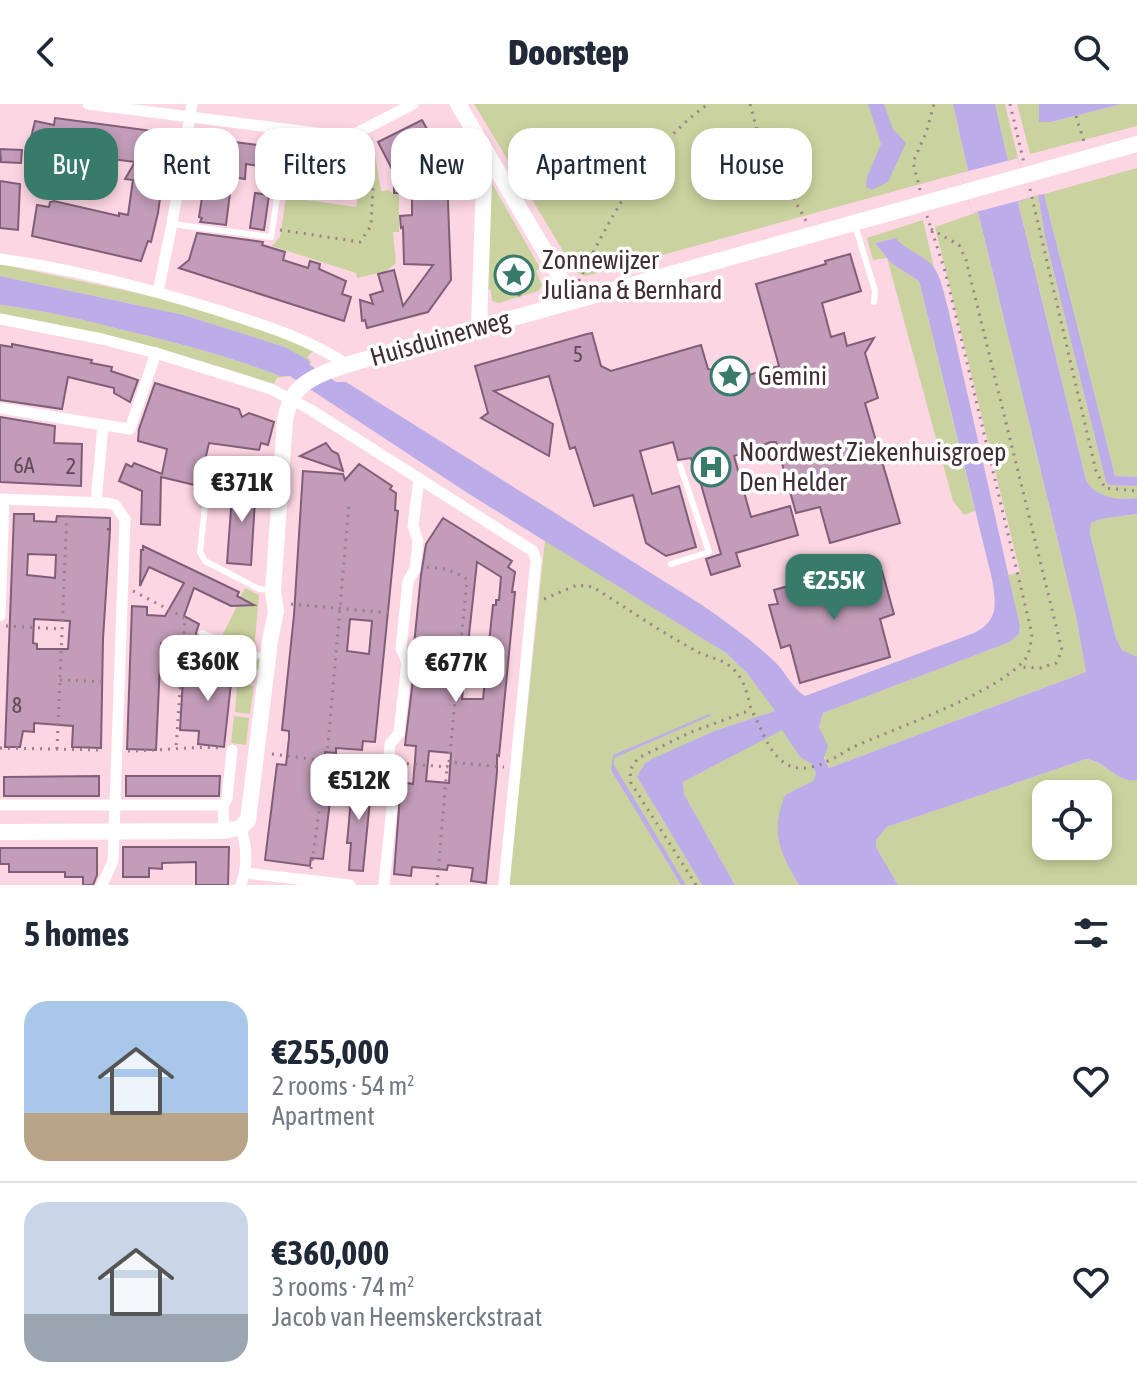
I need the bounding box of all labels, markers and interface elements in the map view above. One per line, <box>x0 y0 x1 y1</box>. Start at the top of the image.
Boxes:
icon: back <box>24 30 68 74</box>
icon: search <box>1069 30 1113 74</box>
text: Doorstep <box>508 31 629 73</box>
chip: Buy <box>24 128 118 200</box>
chip: Rent <box>134 128 239 200</box>
chip: Filters <box>255 128 375 200</box>
chip: New <box>391 128 492 200</box>
chip: Apartment <box>508 128 675 200</box>
chip: House <box>691 128 812 200</box>
place label: Zonnewijzer Juliana & Bernhard <box>542 245 722 305</box>
place icon: Zonnewijzer Juliana & Bernhard <box>493 254 535 296</box>
street label: Huisduinerweg <box>367 304 514 372</box>
house number: 5 <box>573 341 583 367</box>
place icon: Gemini <box>709 355 751 397</box>
place label: Gemini <box>758 361 827 391</box>
place label: Noordwest Ziekenhuisgroep Den Helder <box>739 437 1006 497</box>
hospital icon: Noordwest Ziekenhuisgroep Den Helder <box>690 446 732 488</box>
house number: 6A <box>13 452 35 478</box>
house number: 2 <box>66 453 76 479</box>
pin: €371K <box>186 456 298 524</box>
text: €371K <box>211 467 273 497</box>
pin: €255K <box>778 554 890 622</box>
text: €255K <box>803 565 865 595</box>
pin: €360K <box>152 635 264 703</box>
pin: €677K <box>400 636 512 704</box>
text: €360K <box>177 646 239 676</box>
text: €677K <box>425 647 487 677</box>
house number: 8 <box>12 692 22 718</box>
pin: €512K <box>303 754 415 822</box>
text: €512K <box>328 765 390 795</box>
map controls <box>1032 780 1112 860</box>
button: locate <box>1032 780 1112 860</box>
icon: filters <box>1069 911 1113 955</box>
text: 5 homes <box>24 914 129 953</box>
text: €255,000 <box>272 1032 389 1071</box>
icon: home <box>88 1033 184 1129</box>
icon: heart <box>1069 1059 1113 1103</box>
text: 2 rooms · 54 m² <box>272 1071 414 1101</box>
text: Apartment <box>272 1101 375 1131</box>
text: €360,000 <box>272 1233 389 1272</box>
icon: home <box>88 1234 184 1330</box>
icon: heart <box>1069 1260 1113 1304</box>
text: 3 rooms · 74 m² <box>272 1272 414 1302</box>
text: Jacob van Heemskerckstraat <box>272 1302 542 1332</box>

